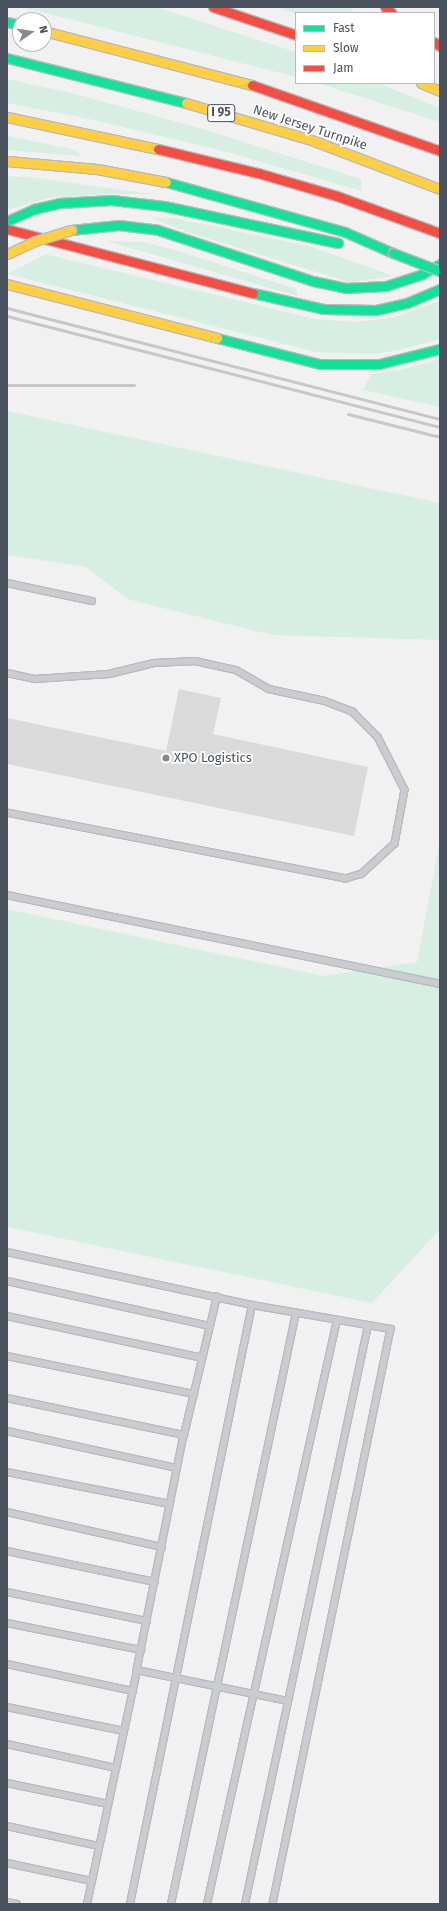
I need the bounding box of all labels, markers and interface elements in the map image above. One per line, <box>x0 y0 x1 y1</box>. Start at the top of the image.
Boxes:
north arrow <box>12 12 52 52</box>
legend <box>295 12 435 84</box>
text: Fast <box>333 21 355 35</box>
text: N <box>36 24 50 34</box>
text: Slow <box>333 41 359 55</box>
text: Jam <box>333 61 353 75</box>
street label: New Jersey Turnpike <box>251 102 369 154</box>
road number: I 95 <box>207 103 235 123</box>
place label: XPO Logistics <box>174 750 252 766</box>
marker: XPO Logistics <box>161 753 171 763</box>

